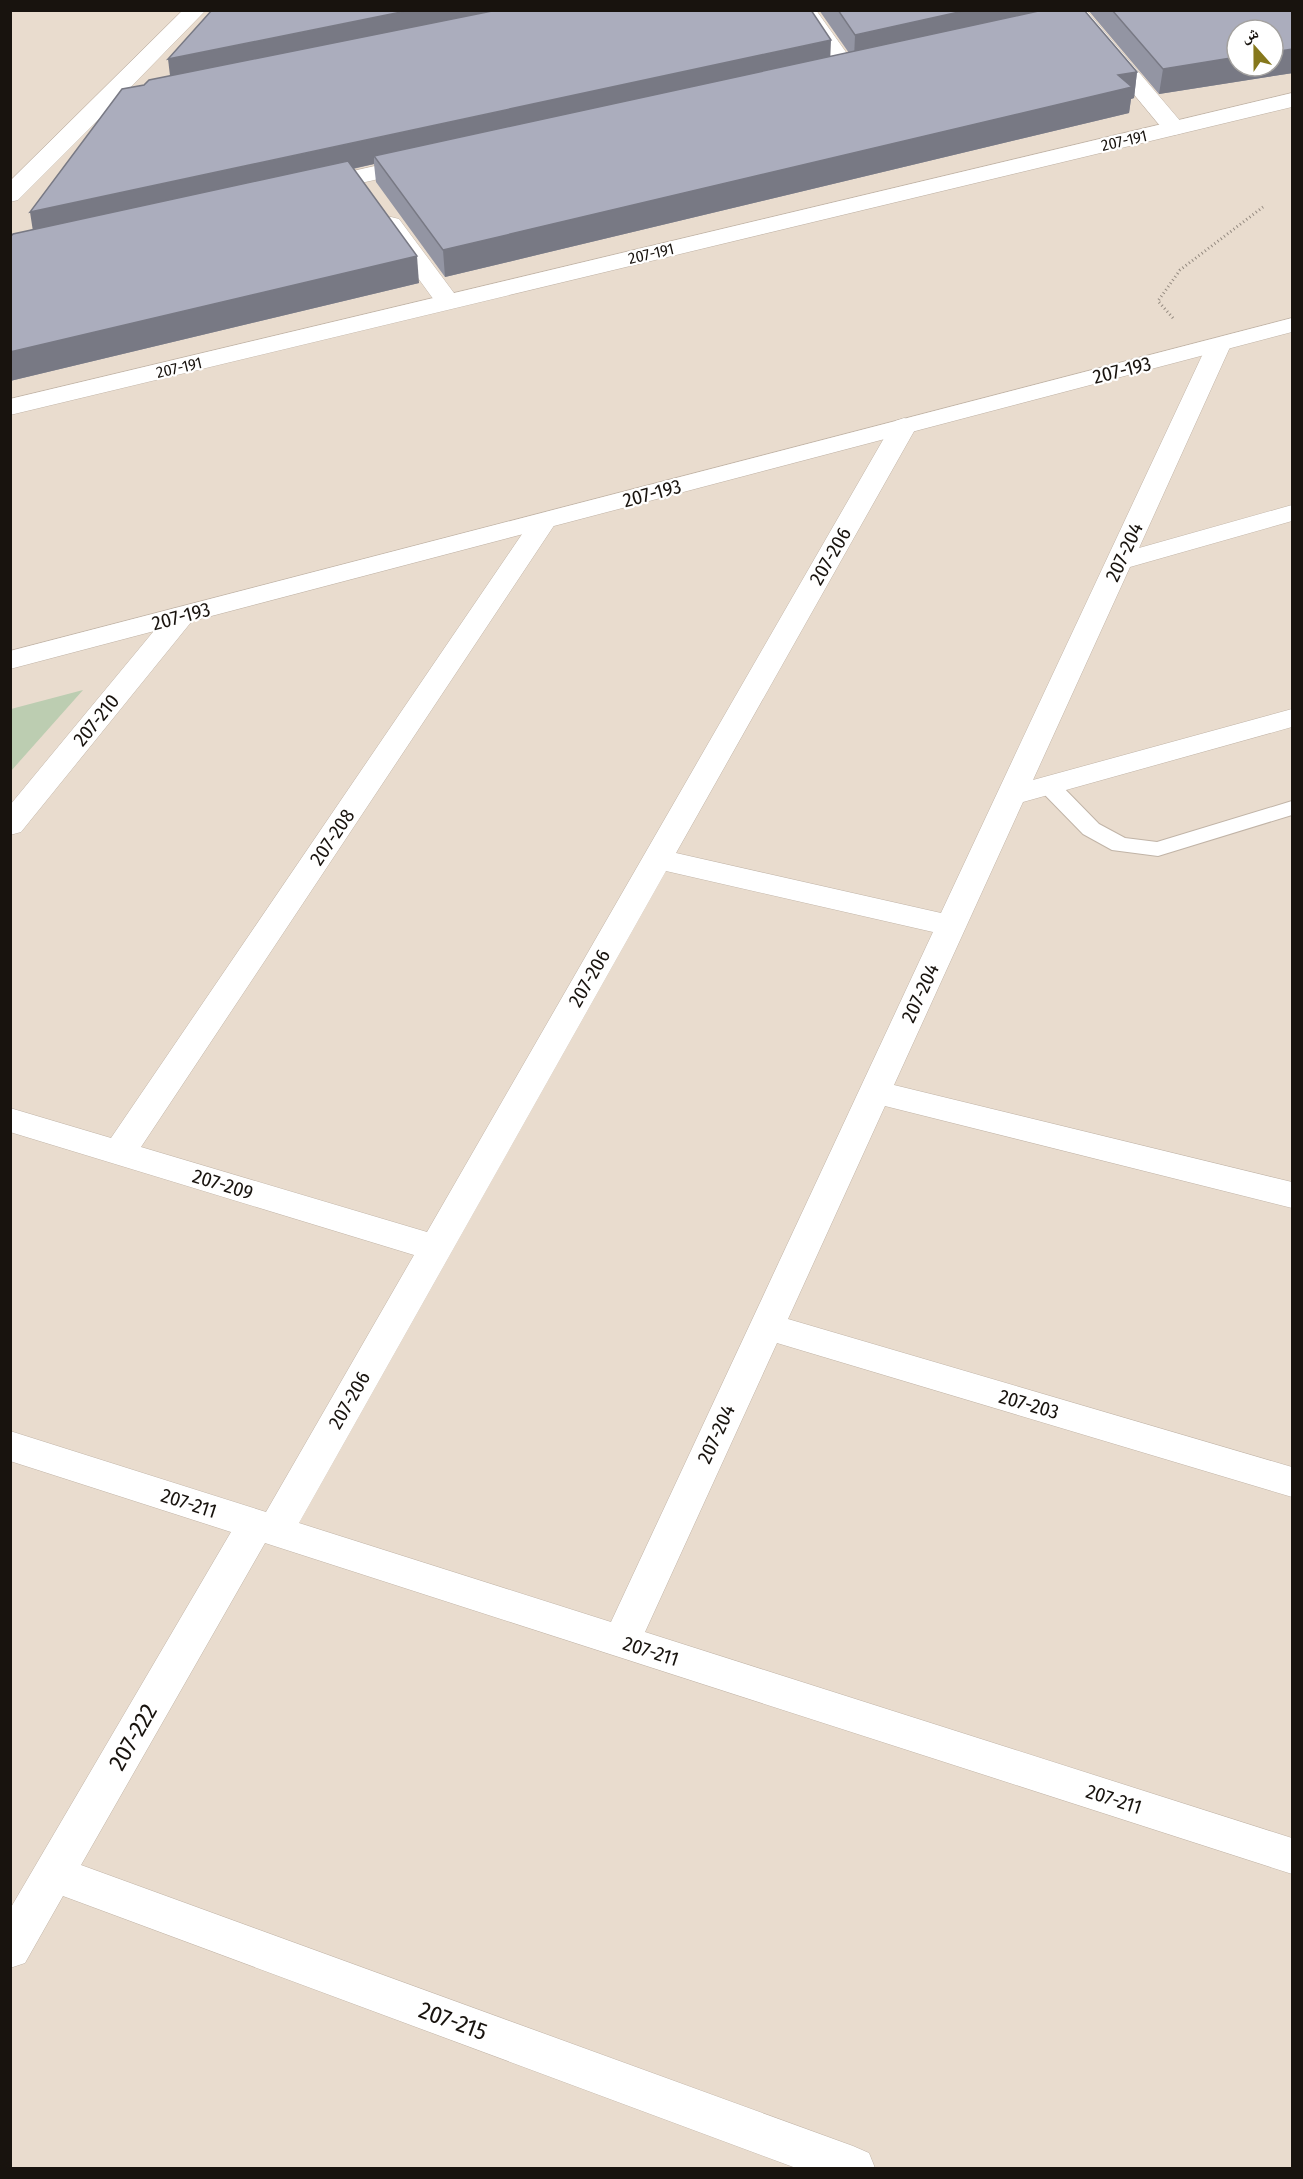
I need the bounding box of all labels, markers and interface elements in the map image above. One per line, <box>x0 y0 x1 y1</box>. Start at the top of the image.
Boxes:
north arrow <box>1225 18 1285 78</box>
text: ش <box>1238 23 1261 46</box>
street label: 207-191 <box>1099 126 1149 155</box>
street label: 207-191 <box>626 239 676 268</box>
street label: 207-193 <box>1090 351 1154 389</box>
street label: 207-191 <box>154 353 204 382</box>
street label: 207-193 <box>620 474 684 512</box>
street label: 207-204 <box>1100 519 1148 585</box>
street label: 207-206 <box>804 523 856 589</box>
street label: 207-193 <box>149 597 213 635</box>
street label: 207-210 <box>68 689 124 751</box>
street label: 207-208 <box>305 804 359 870</box>
street label: 207-206 <box>563 945 615 1011</box>
street label: 207-204 <box>896 960 944 1026</box>
street label: 207-209 <box>190 1163 256 1205</box>
street label: 207-206 <box>323 1367 375 1433</box>
street label: 207-203 <box>996 1384 1062 1424</box>
street label: 207-204 <box>692 1401 740 1467</box>
street label: 207-211 <box>158 1483 220 1523</box>
street label: 207-211 <box>620 1631 682 1671</box>
street label: 207-222 <box>103 1699 163 1775</box>
street label: 207-211 <box>1083 1779 1145 1819</box>
street label: 207-215 <box>415 1996 491 2046</box>

